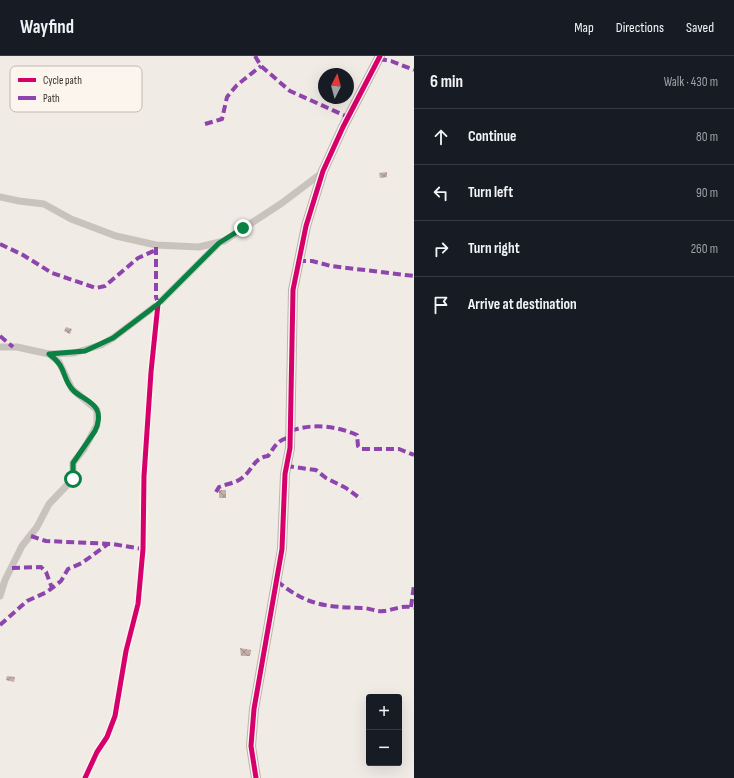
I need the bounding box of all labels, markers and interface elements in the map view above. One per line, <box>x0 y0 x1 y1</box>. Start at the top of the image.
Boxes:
text: Wayfind <box>20 16 74 39</box>
text: Map <box>574 19 594 36</box>
text: Directions <box>616 19 664 36</box>
text: Saved <box>686 19 714 36</box>
legend <box>10 66 142 112</box>
north arrow <box>318 68 354 104</box>
text: 6 min <box>430 72 463 92</box>
text: Cycle path <box>43 74 82 87</box>
text: Walk · 430 m <box>664 74 718 90</box>
text: Path <box>43 92 60 105</box>
icon: ahead <box>430 126 452 148</box>
text: Continue <box>468 127 517 146</box>
text: 80 m <box>696 129 718 145</box>
icon: left <box>430 182 452 204</box>
text: Turn left <box>468 183 513 202</box>
text: 90 m <box>696 185 718 201</box>
route end <box>234 219 252 237</box>
icon: right <box>430 238 452 260</box>
text: Turn right <box>468 239 520 258</box>
text: 260 m <box>691 241 718 257</box>
icon: arrive <box>430 294 452 316</box>
text: Arrive at destination <box>468 295 577 314</box>
route start <box>64 470 82 488</box>
map controls <box>366 694 402 766</box>
button: + <box>366 694 402 730</box>
button: − <box>366 730 402 766</box>

